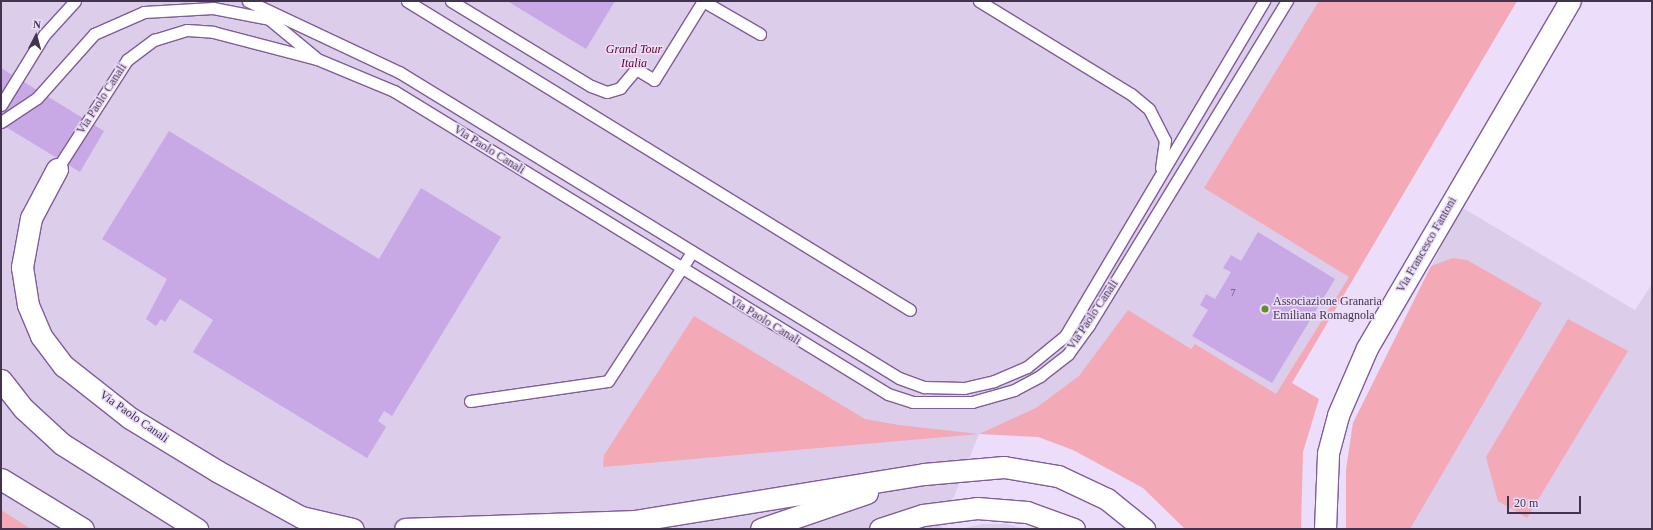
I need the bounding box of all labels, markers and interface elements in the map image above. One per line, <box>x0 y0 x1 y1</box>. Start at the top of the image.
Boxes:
north arrow <box>16 16 56 56</box>
text: N <box>33 18 42 30</box>
park label: Grand Tour Italia <box>606 43 662 71</box>
street label: Via Paolo Canali <box>74 61 130 137</box>
street label: Via Paolo Canali <box>451 122 527 178</box>
street label: Via Francesco Fantoni <box>1394 195 1460 295</box>
street label: Via Paolo Canali <box>1064 277 1122 353</box>
house number: 7 <box>1230 287 1236 299</box>
street label: Via Paolo Canali <box>727 293 803 349</box>
place label: Associazione Granaria Emiliana Romagnola <box>1273 295 1382 323</box>
marker: Associazione Granaria Emiliana Romagnola <box>1260 304 1270 314</box>
street label: Via Paolo Canali <box>97 388 171 446</box>
scale bar <box>1509 488 1583 514</box>
text: 20 m <box>1514 496 1538 510</box>

